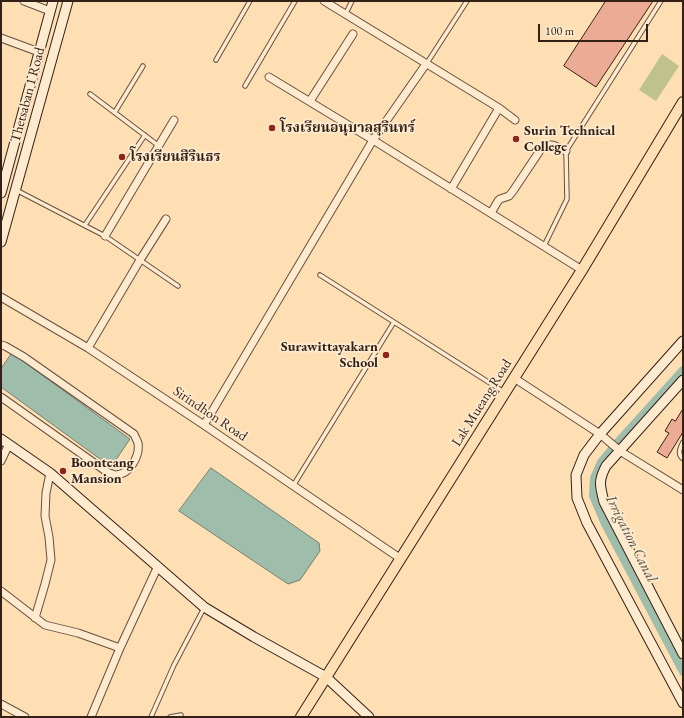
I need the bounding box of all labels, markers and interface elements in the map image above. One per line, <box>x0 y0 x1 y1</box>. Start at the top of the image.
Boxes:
scale bar <box>540 16 650 42</box>
text: 100 m <box>545 23 574 39</box>
street label: Thetsaban 1 Road <box>7 45 49 145</box>
place label: โรงเรียนอนุบาลสุรินทร์ <box>280 120 415 136</box>
marker: โรงเรียนอนุบาลสุรินทร์ <box>267 123 277 133</box>
place label: Surin Technical College <box>524 123 615 156</box>
marker: Surin Technical College <box>511 134 521 144</box>
place label: โรงเรียนสิรินธร <box>130 149 220 165</box>
marker: โรงเรียนสิรินธร <box>117 152 127 162</box>
place label: Surawittayakarn School <box>281 339 378 372</box>
marker: Surawittayakarn School <box>381 350 391 360</box>
street label: Lak Mueang Road <box>448 356 516 450</box>
street label: Sirindhon Road <box>170 383 250 445</box>
place label: Boonteang Mansion <box>71 455 134 488</box>
marker: Boonteang Mansion <box>58 466 68 476</box>
water label: Irrigation Canal <box>601 492 661 586</box>

